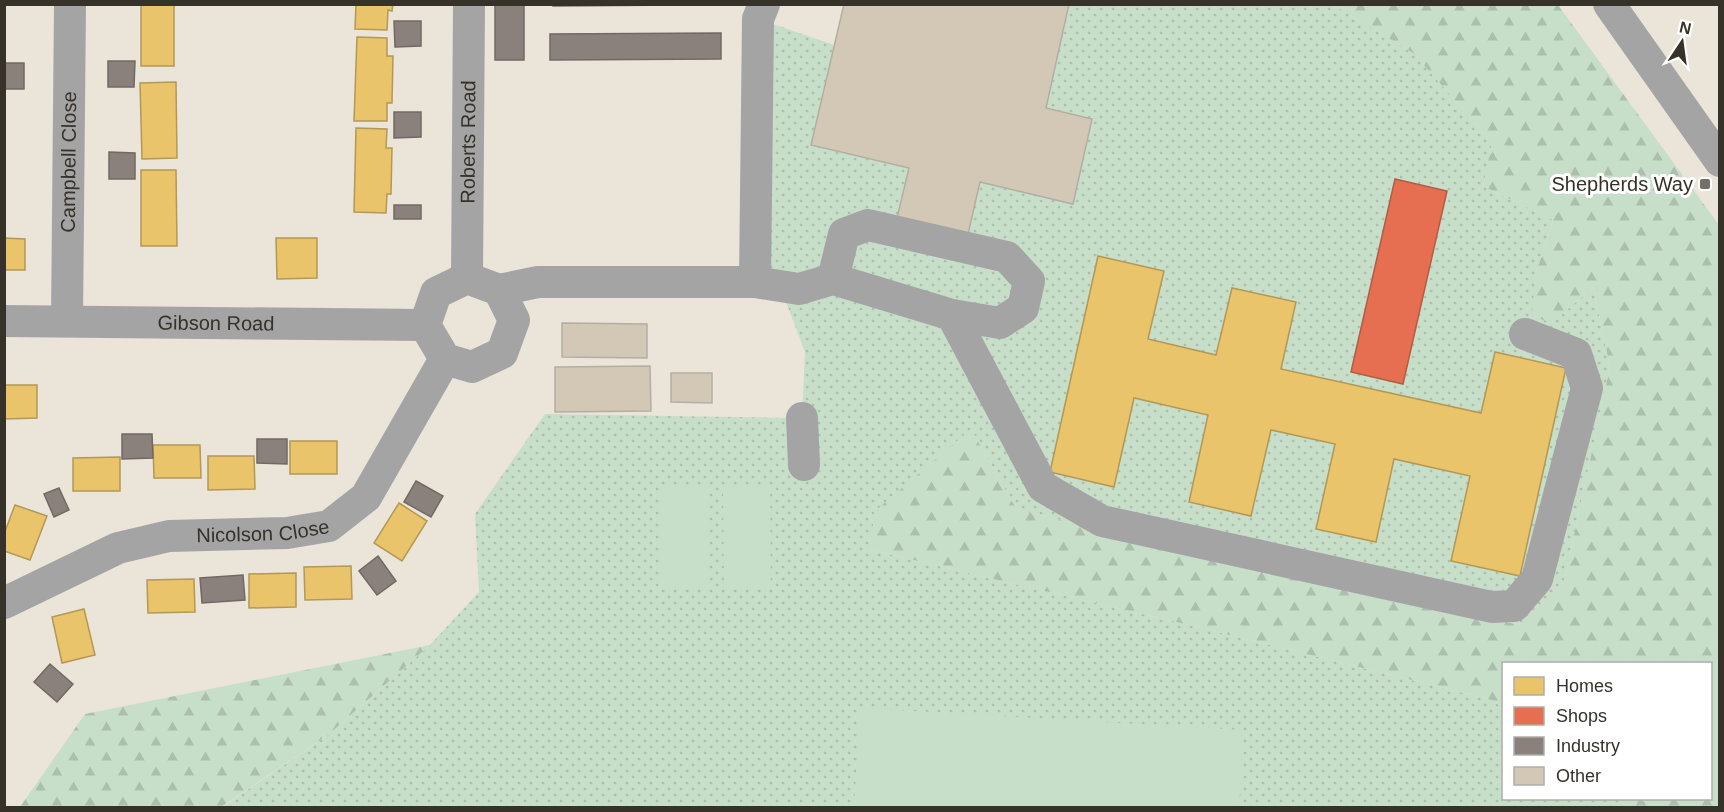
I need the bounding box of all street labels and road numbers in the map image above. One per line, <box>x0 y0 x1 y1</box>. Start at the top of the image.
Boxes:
street label: Roberts Road <box>457 80 479 204</box>
street label: Campbell Close <box>57 91 80 233</box>
street label: Gibson Road <box>157 311 274 335</box>
street label: Nicolson Close <box>196 515 331 546</box>

